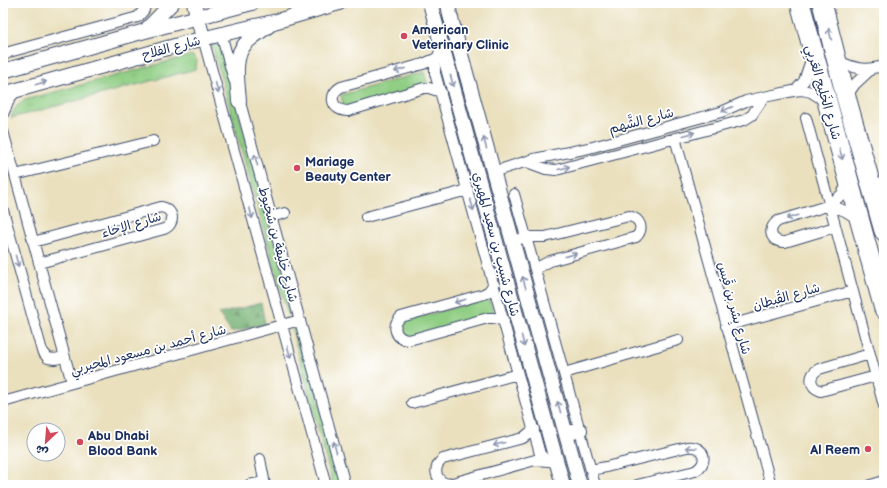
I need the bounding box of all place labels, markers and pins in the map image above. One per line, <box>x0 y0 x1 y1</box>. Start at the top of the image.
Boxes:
place label: American Veterinary Clinic <box>411 22 509 53</box>
marker: American Veterinary Clinic <box>399 31 409 41</box>
place label: Mariage Beauty Center <box>305 154 391 185</box>
marker: Mariage Beauty Center <box>292 163 302 173</box>
place label: Abu Dhabi Blood Bank <box>87 428 157 459</box>
marker: Abu Dhabi Blood Bank <box>75 437 85 447</box>
place label: Al Reem <box>809 442 860 458</box>
marker: Al Reem <box>863 444 873 454</box>

